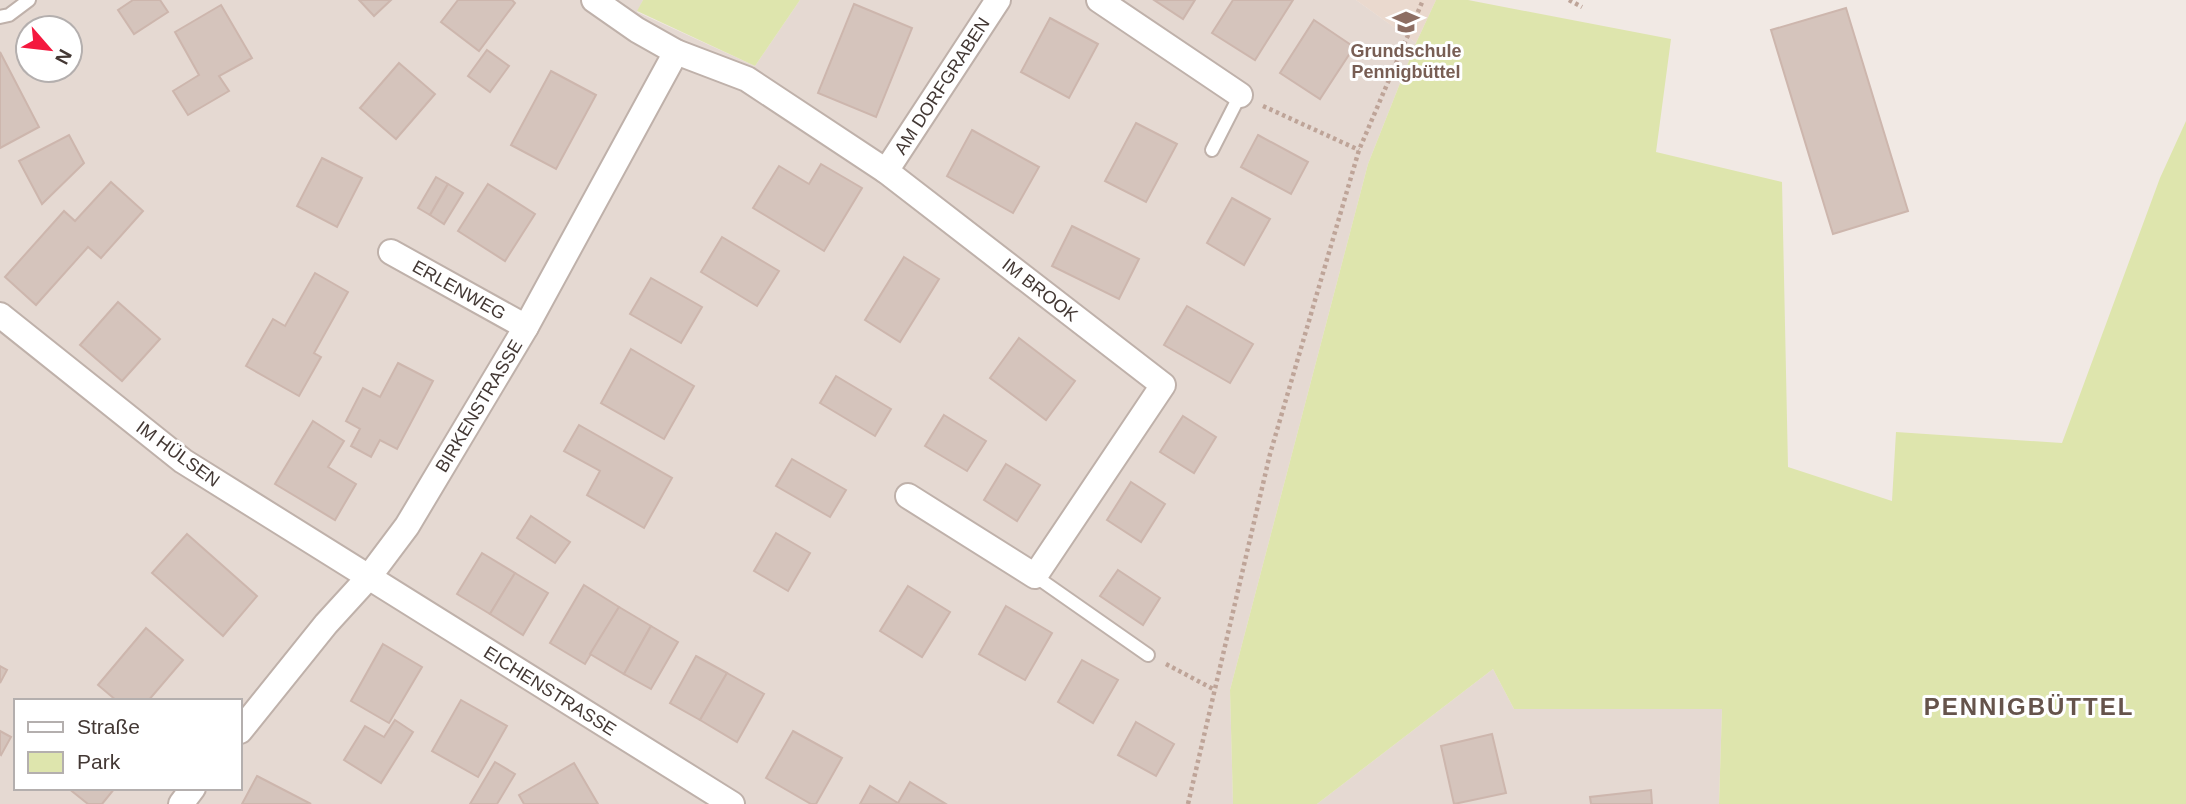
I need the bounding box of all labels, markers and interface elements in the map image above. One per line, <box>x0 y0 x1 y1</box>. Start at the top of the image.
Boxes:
school or university icon: Grundschule Pennigbüttel <box>1391 7 1421 37</box>
north arrow <box>14 14 84 84</box>
street label: AM DORFGRABEN <box>890 14 994 158</box>
place label: Grundschule Pennigbüttel <box>1350 41 1462 82</box>
text: N <box>51 46 76 68</box>
street label: IM BROOK <box>998 254 1082 326</box>
street label: ERLENWEG <box>409 256 509 324</box>
street label: BIRKENSTRASSE <box>432 336 526 476</box>
street label: IM HÜLSEN <box>132 417 224 491</box>
street label: EICHENSTRASSE <box>480 642 620 740</box>
district label: PENNIGBÜTTEL <box>1924 693 2134 720</box>
legend <box>14 699 242 790</box>
text: Straße <box>77 715 140 738</box>
text: Park <box>77 750 121 773</box>

